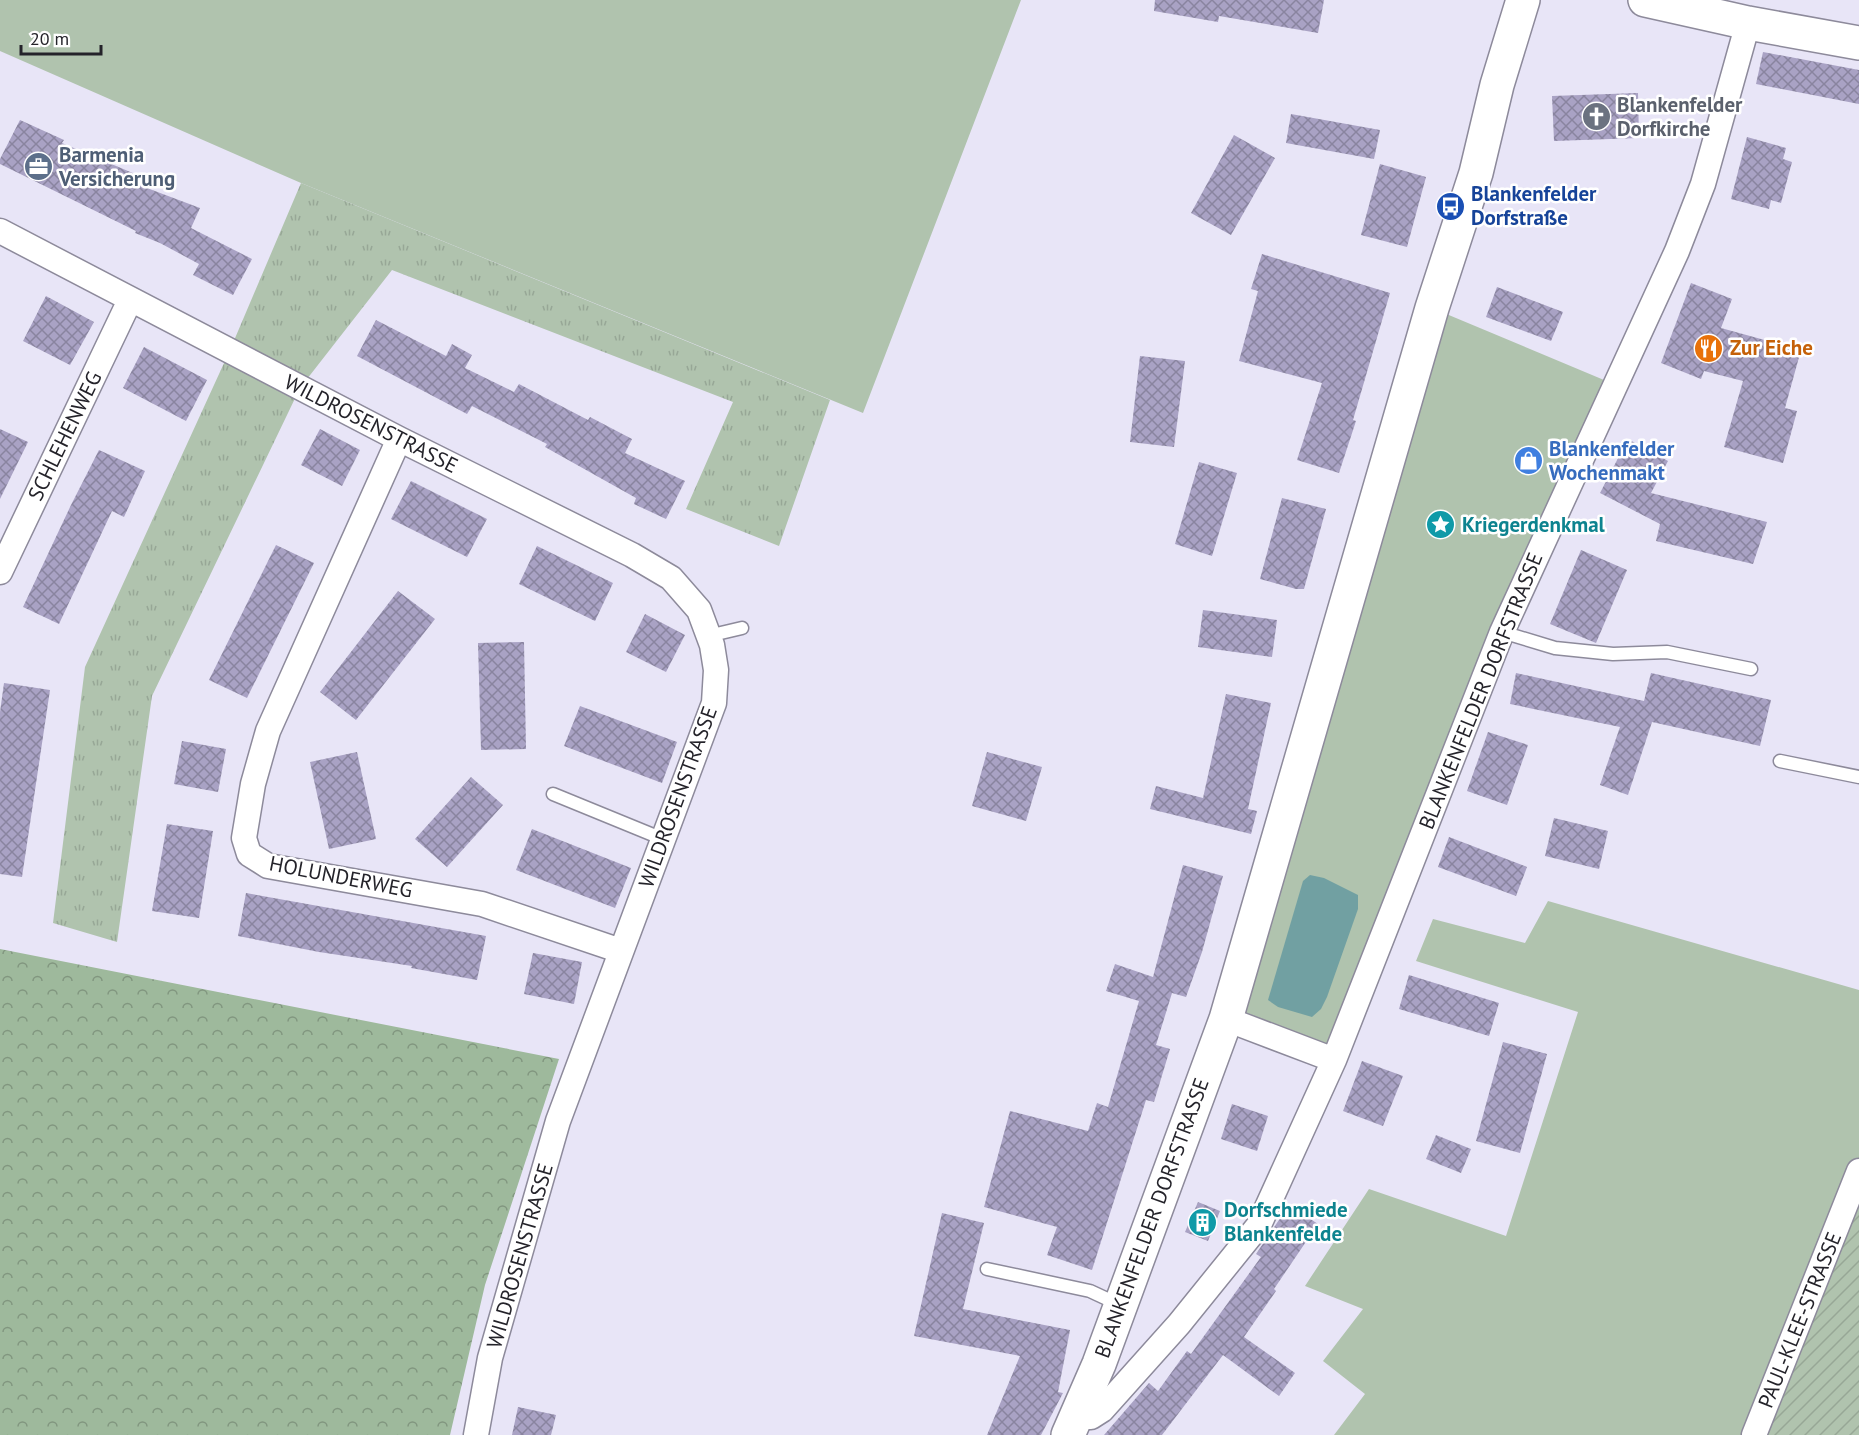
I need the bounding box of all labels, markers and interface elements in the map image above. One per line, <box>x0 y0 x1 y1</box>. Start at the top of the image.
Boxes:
scale bar <box>21 18 100 56</box>
text: 20 m <box>30 27 69 50</box>
place label: Blankenfelder Dorfkirche <box>1617 91 1743 142</box>
church icon: Blankenfelder Dorfkirche <box>1580 101 1612 133</box>
place label: Barmenia Versicherung <box>58 141 175 192</box>
office icon: Barmenia Versicherung <box>22 151 54 183</box>
place label: Blankenfelder Dorfstraße <box>1471 180 1597 231</box>
bus stop icon: Blankenfelder Dorfstraße <box>1434 190 1466 222</box>
restaurant icon: Zur Eiche <box>1693 332 1725 364</box>
place label: Zur Eiche <box>1730 334 1813 361</box>
street label: SCHLEHENWEG <box>22 367 107 505</box>
street label: WILDROSENSTRASSE <box>280 368 463 479</box>
place label: Blankenfelder Wochenmakt <box>1549 435 1675 486</box>
shop icon: Blankenfelder Wochenmakt <box>1512 445 1544 477</box>
place icon: Kriegerdenkmal <box>1425 509 1457 541</box>
place label: Kriegerdenkmal <box>1462 511 1606 538</box>
street label: BLANKENFELDER DORFSTRASSE <box>1413 549 1548 833</box>
street label: WILDROSENSTRASSE <box>632 702 723 891</box>
street label: HOLUNDERWEG <box>267 849 415 904</box>
street label: BLANKENFELDER DORFSTRASSE <box>1088 1074 1215 1362</box>
street label: WILDROSENSTRASSE <box>480 1160 559 1351</box>
place label: Dorfschmiede Blankenfelde <box>1224 1196 1348 1247</box>
building icon: Dorfschmiede Blankenfelde <box>1187 1206 1219 1238</box>
street label: PAUL-KLEE-STRASSE <box>1752 1228 1847 1412</box>

